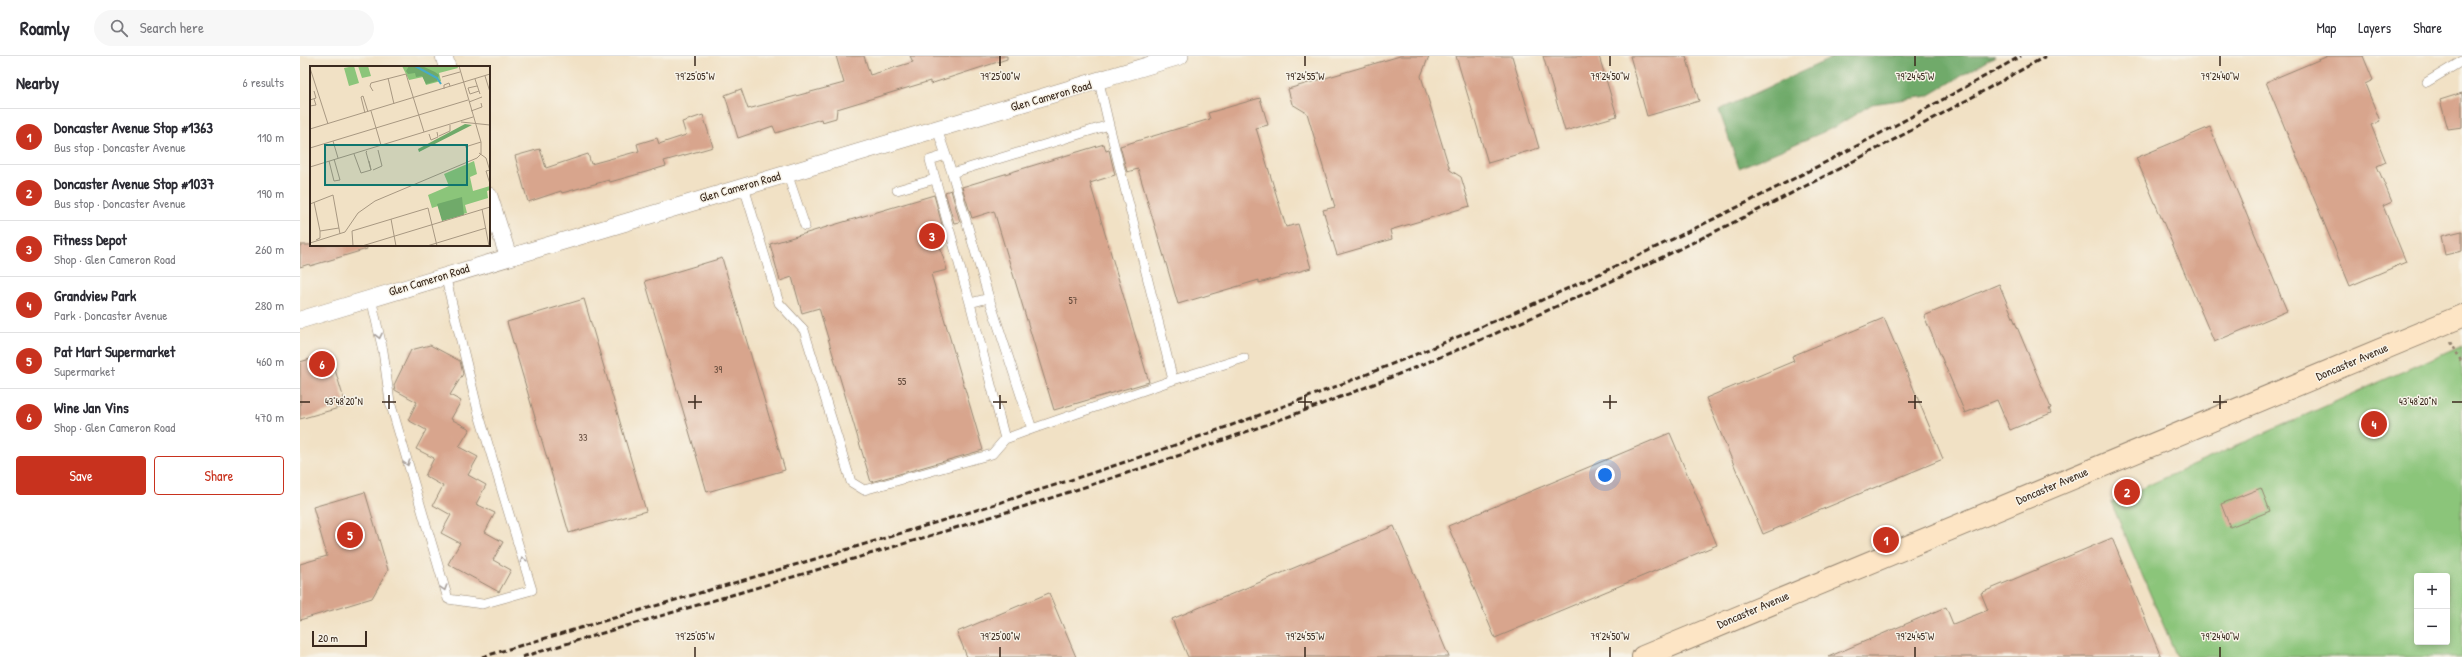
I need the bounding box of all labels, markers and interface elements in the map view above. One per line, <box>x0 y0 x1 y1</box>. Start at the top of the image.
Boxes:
search box <box>94 10 374 46</box>
text: Roamly <box>20 15 70 41</box>
icon: search <box>108 17 130 39</box>
text: Search here <box>140 17 204 38</box>
text: Map <box>2316 18 2336 37</box>
text: Layers <box>2358 18 2391 37</box>
text: Share <box>2413 18 2442 37</box>
inset map <box>310 66 490 246</box>
text: 79°25'05"W <box>675 70 716 83</box>
text: 79°25'00"W <box>980 70 1021 83</box>
text: 79°24'55"W <box>1286 70 1325 83</box>
text: 79°24'50"W <box>1591 70 1630 83</box>
text: 79°24'45"W <box>1896 70 1935 83</box>
text: 79°24'40"W <box>2201 70 2240 83</box>
text: Nearby <box>16 71 59 94</box>
text: 6 results <box>243 73 284 91</box>
street label: Glen Cameron Road <box>1008 76 1094 115</box>
text: Doncaster Avenue Stop #1363 <box>54 117 213 138</box>
text: 1 <box>27 128 31 146</box>
text: 110 m <box>257 128 284 146</box>
text: Bus stop · Doncaster Avenue <box>54 138 186 156</box>
street label: Glen Cameron Road <box>697 167 783 206</box>
text: Doncaster Avenue Stop #1037 <box>54 173 214 194</box>
text: 2 <box>26 184 32 202</box>
text: 190 m <box>257 184 284 202</box>
text: Bus stop · Doncaster Avenue <box>54 194 186 212</box>
pin: 3 <box>919 221 945 251</box>
text: Fitness Depot <box>54 229 127 250</box>
text: 3 <box>26 240 32 258</box>
text: 260 m <box>255 240 284 258</box>
text: Shop · Glen Cameron Road <box>54 250 175 268</box>
street label: Glen Cameron Road <box>386 259 472 300</box>
text: Grandview Park <box>54 285 136 306</box>
house number: 57 <box>1068 294 1078 307</box>
text: 4 <box>27 296 31 314</box>
text: 280 m <box>255 296 284 314</box>
text: Park · Doncaster Avenue <box>54 306 167 324</box>
one-way arrow <box>375 333 383 339</box>
street label: Doncaster Avenue <box>2313 339 2391 384</box>
text: Pat Mart Supermarket <box>54 341 175 362</box>
pin: 6 <box>309 349 335 379</box>
text: 5 <box>26 352 32 370</box>
text: 460 m <box>256 352 284 370</box>
text: Supermarket <box>54 362 115 380</box>
house number: 39 <box>714 363 722 376</box>
house number: 55 <box>898 375 907 388</box>
text: 43°48'20"N <box>325 395 363 408</box>
text: 43°48'20"N <box>2399 395 2437 408</box>
text: Wine Jan Vins <box>54 397 129 418</box>
text: 6 <box>26 408 32 426</box>
text: 470 m <box>255 408 284 426</box>
pin: 4 <box>2361 409 2387 439</box>
text: Shop · Glen Cameron Road <box>54 418 175 436</box>
house number: 33 <box>579 431 588 444</box>
button: Save <box>16 456 146 495</box>
button: Share <box>154 456 284 495</box>
one-way arrow <box>402 459 411 466</box>
street label: Doncaster Avenue <box>2013 463 2091 508</box>
your location <box>1595 465 1615 485</box>
pin: 2 <box>2114 477 2140 507</box>
pin: 5 <box>337 520 363 550</box>
pin: 1 <box>1873 525 1899 555</box>
one-way arrow <box>519 557 528 564</box>
map controls <box>2414 573 2450 645</box>
button: + <box>2414 573 2450 609</box>
one-way arrow <box>439 584 448 591</box>
street label: Doncaster Avenue <box>1714 587 1792 632</box>
button: − <box>2414 609 2450 645</box>
scale bar <box>312 629 367 648</box>
text: 79°25'05"W <box>675 630 716 643</box>
text: 79°25'00"W <box>980 630 1021 643</box>
text: 79°24'55"W <box>1286 630 1325 643</box>
text: 79°24'50"W <box>1591 630 1630 643</box>
text: 79°24'45"W <box>1896 630 1935 643</box>
text: 79°24'40"W <box>2201 630 2240 643</box>
text: 20 m <box>318 631 338 645</box>

